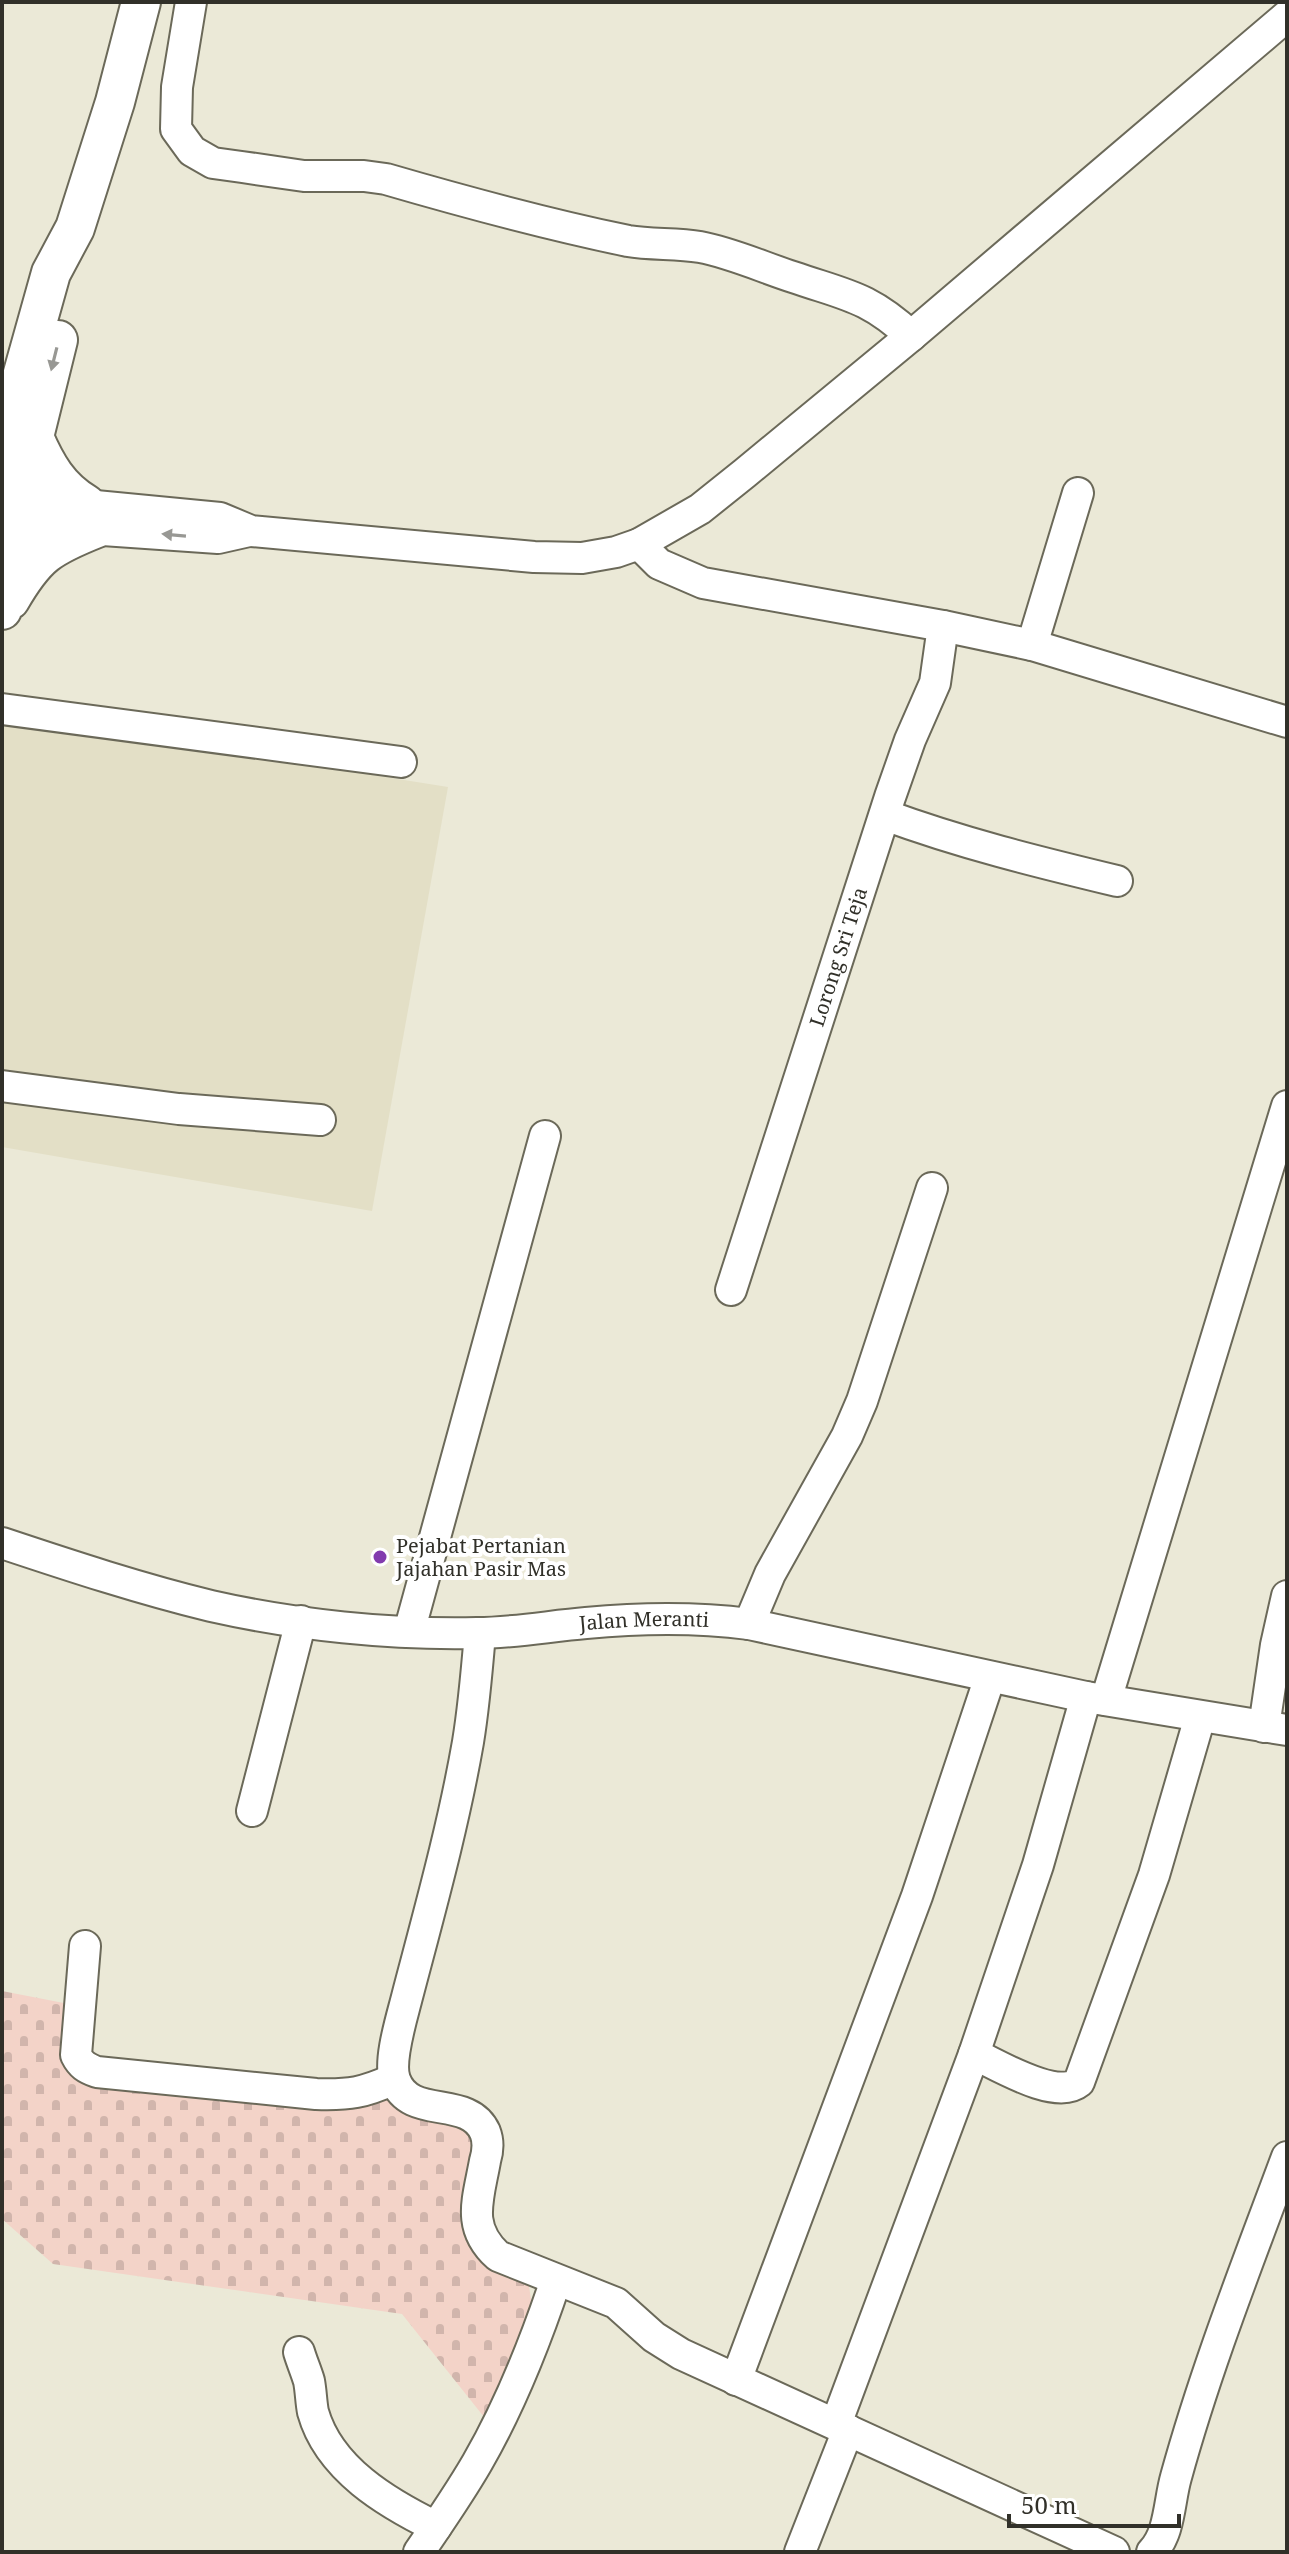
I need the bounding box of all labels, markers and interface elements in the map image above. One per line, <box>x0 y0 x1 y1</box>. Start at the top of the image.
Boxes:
one-way arrow <box>47 347 59 372</box>
one-way arrow <box>161 528 186 541</box>
street label: Lorong Sri Teja <box>803 884 873 1030</box>
place label: Pejabat Pertanian Jajahan Pasir Mas <box>395 1532 566 1582</box>
marker: Pejabat Pertanian Jajahan Pasir Mas <box>371 1548 389 1566</box>
street label: Jalan Meranti <box>577 1605 710 1637</box>
scale bar <box>1009 2478 1179 2528</box>
text: 50 m <box>1021 2488 1077 2521</box>

